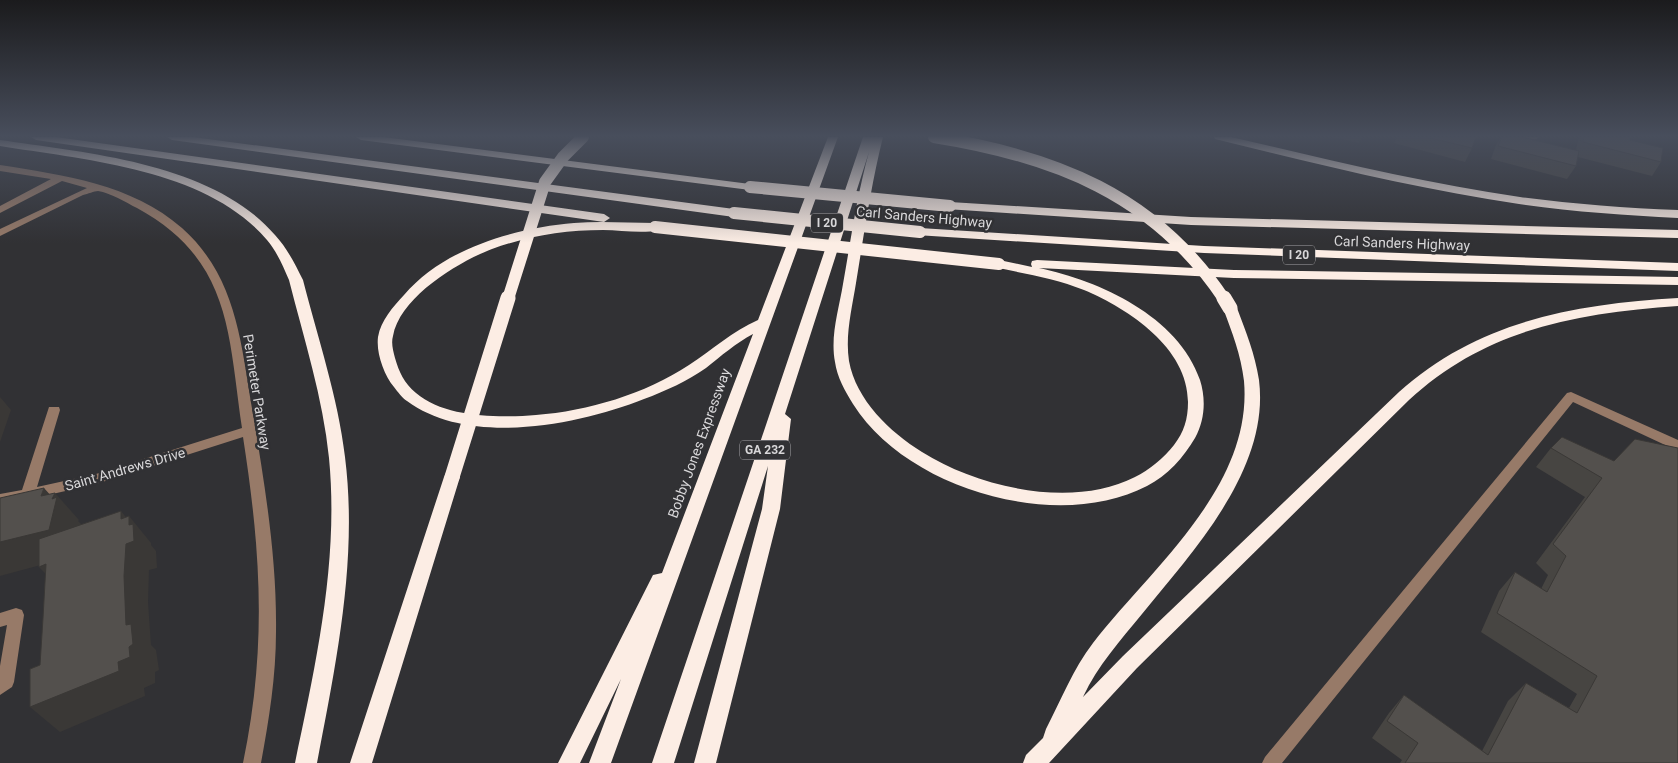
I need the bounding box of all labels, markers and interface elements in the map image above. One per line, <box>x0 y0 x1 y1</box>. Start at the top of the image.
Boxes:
street label: Carl Sanders Highway <box>855 203 993 231</box>
road number: I 20 <box>811 214 843 232</box>
street label: Carl Sanders Highway <box>1334 233 1471 253</box>
road number: I 20 <box>1283 246 1315 264</box>
street label: Perimeter Parkway <box>240 333 274 451</box>
street label: Bobby Jones Expressway <box>664 366 734 520</box>
road number: GA 232 <box>740 440 790 460</box>
street label: Saint Andrews Drive <box>63 444 187 494</box>

